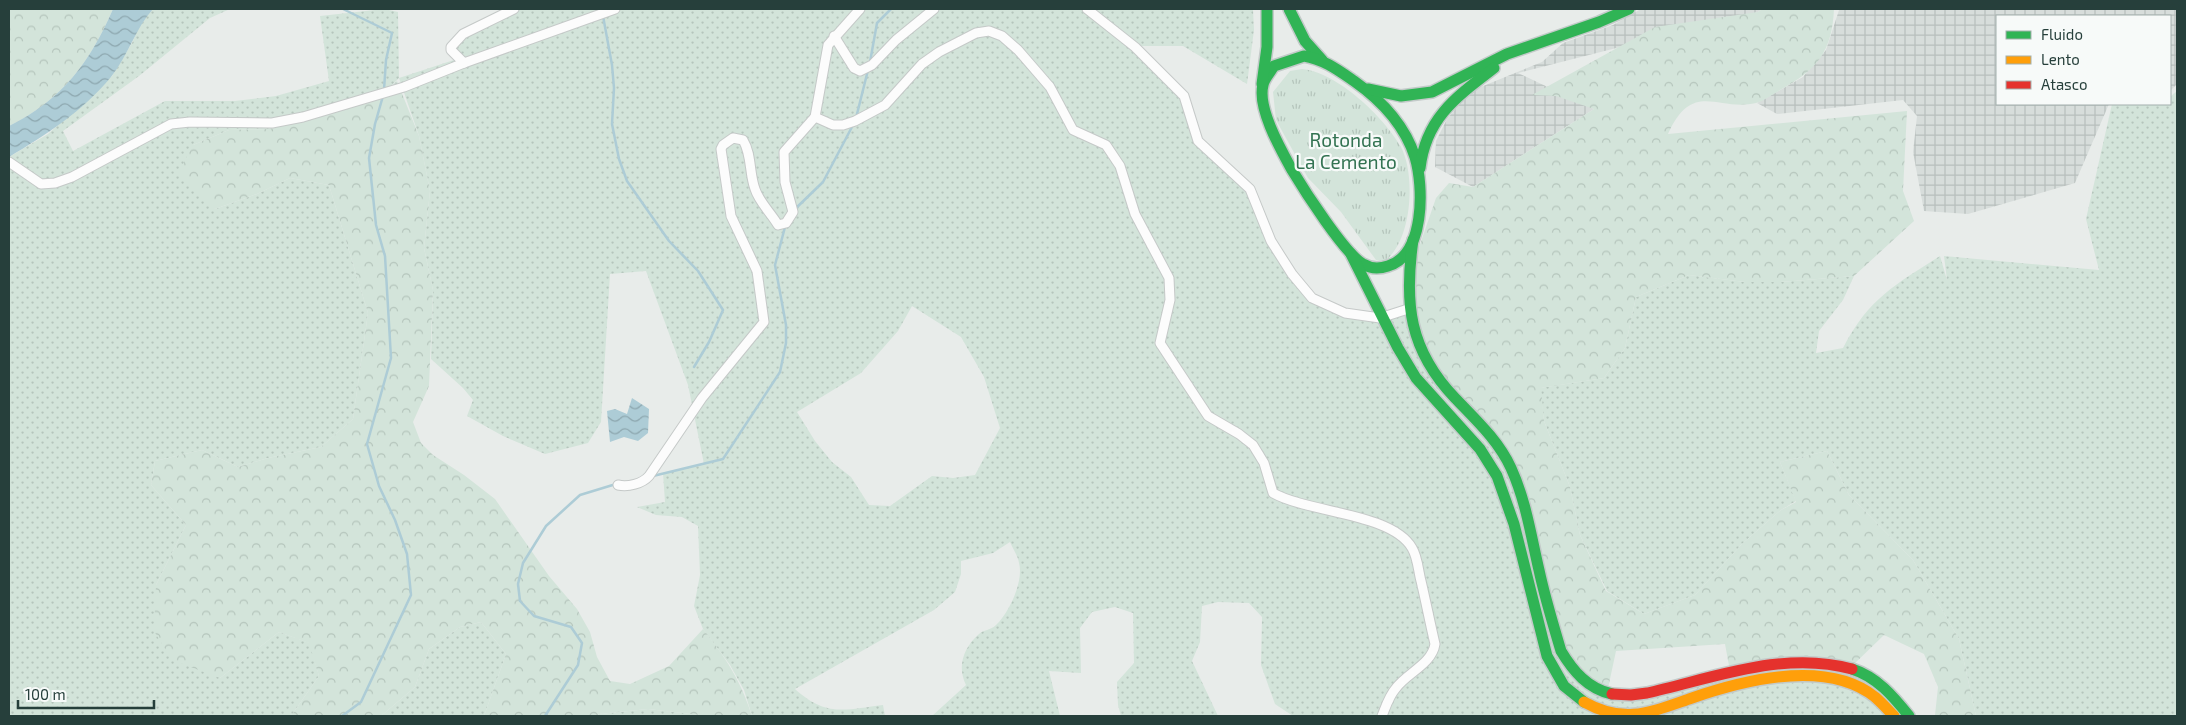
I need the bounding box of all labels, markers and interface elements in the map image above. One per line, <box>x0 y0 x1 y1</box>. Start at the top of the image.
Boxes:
legend <box>1996 15 2171 105</box>
text: Fluido <box>2041 25 2083 43</box>
text: Lento <box>2041 50 2080 68</box>
text: Atasco <box>2041 75 2087 93</box>
park label: Rotonda La Cemento <box>1295 128 1397 173</box>
scale bar <box>18 678 154 710</box>
text: 100 m <box>25 685 66 703</box>

